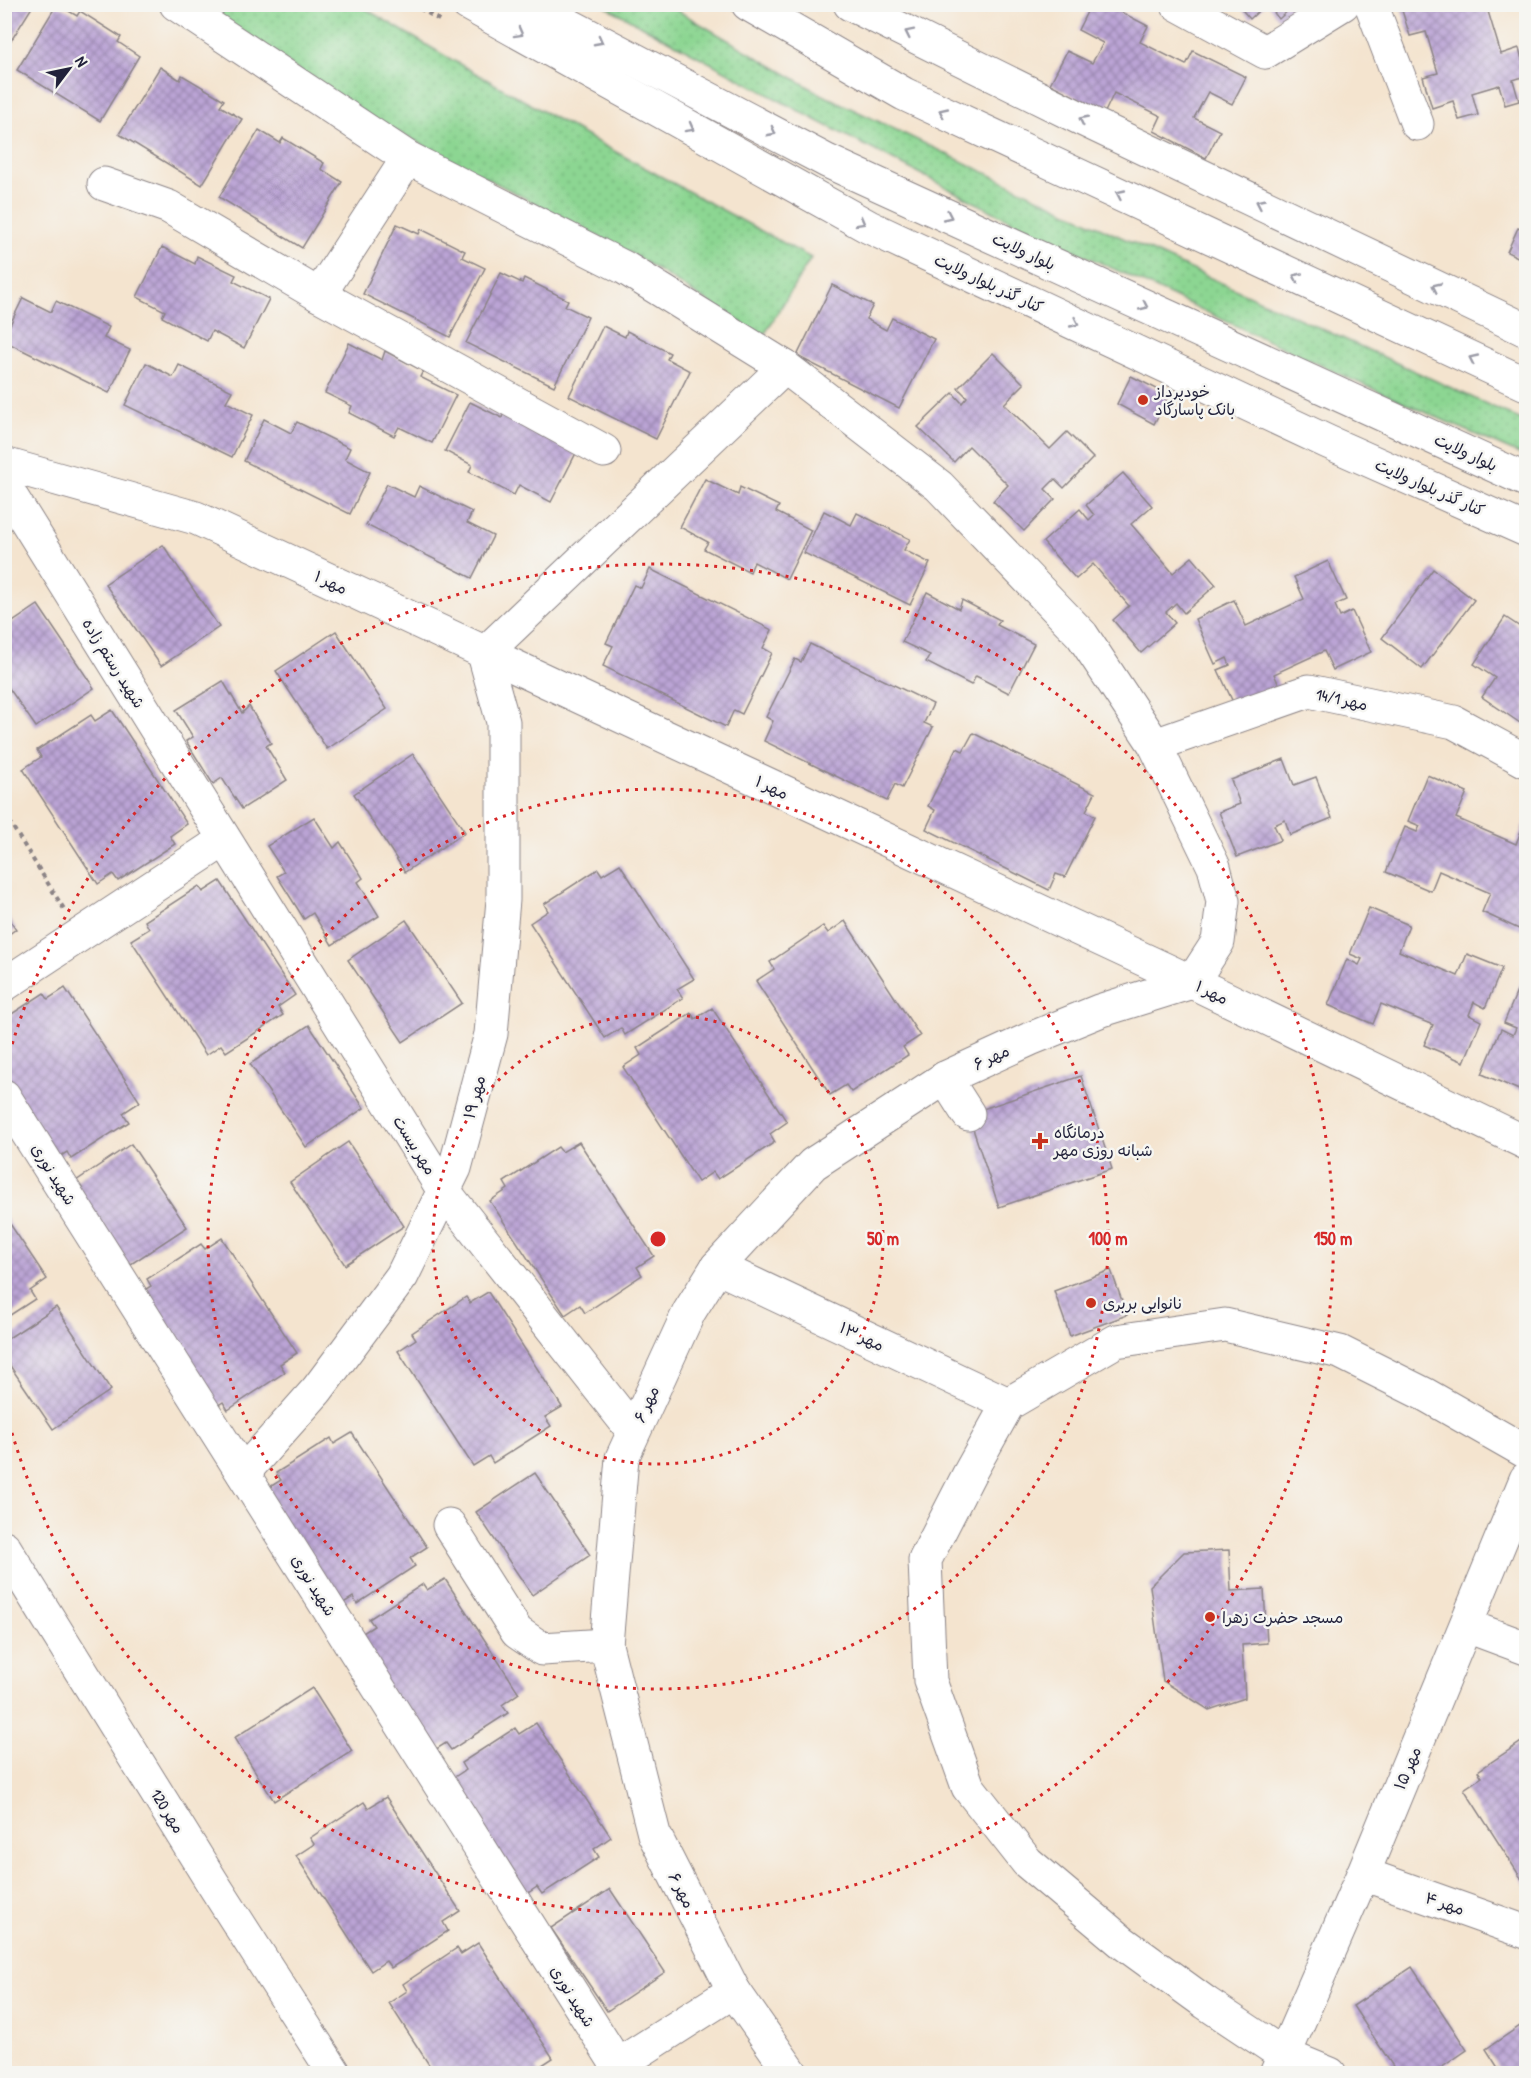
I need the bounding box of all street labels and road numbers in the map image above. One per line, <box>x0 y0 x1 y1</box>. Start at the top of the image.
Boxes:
street label: بلوار ولایت <box>989 227 1059 275</box>
street label: کنار گذر بلوار ولایت <box>931 248 1047 318</box>
street label: بلوار ولایت <box>1431 428 1501 476</box>
street label: کنار گذر بلوار ولایت <box>1372 453 1489 521</box>
street label: مهر ۱ <box>311 565 351 599</box>
street label: شهید رستم زاده <box>76 614 150 713</box>
street label: مهر 14/1 <box>1314 683 1370 715</box>
street label: مهر ۱ <box>752 770 792 804</box>
street label: مهر ۱ <box>1192 975 1232 1009</box>
street label: مهر ۶ <box>969 1039 1013 1075</box>
street label: مهر ۱۹ <box>458 1073 490 1121</box>
street label: مهر بیست <box>388 1111 442 1179</box>
street label: شهید نوری <box>26 1139 82 1209</box>
street label: مهر ۱۳ <box>836 1316 888 1356</box>
street label: مهر ۶ <box>628 1382 664 1426</box>
street label: شهید نوری <box>286 1550 342 1620</box>
street label: مهر ۱۵ <box>1388 1743 1426 1793</box>
street label: مهر 120 <box>146 1785 190 1837</box>
street label: مهر ۶ <box>664 1868 700 1912</box>
street label: مهر ۴ <box>1422 1886 1468 1920</box>
street label: شهید نوری <box>545 1961 601 2031</box>

